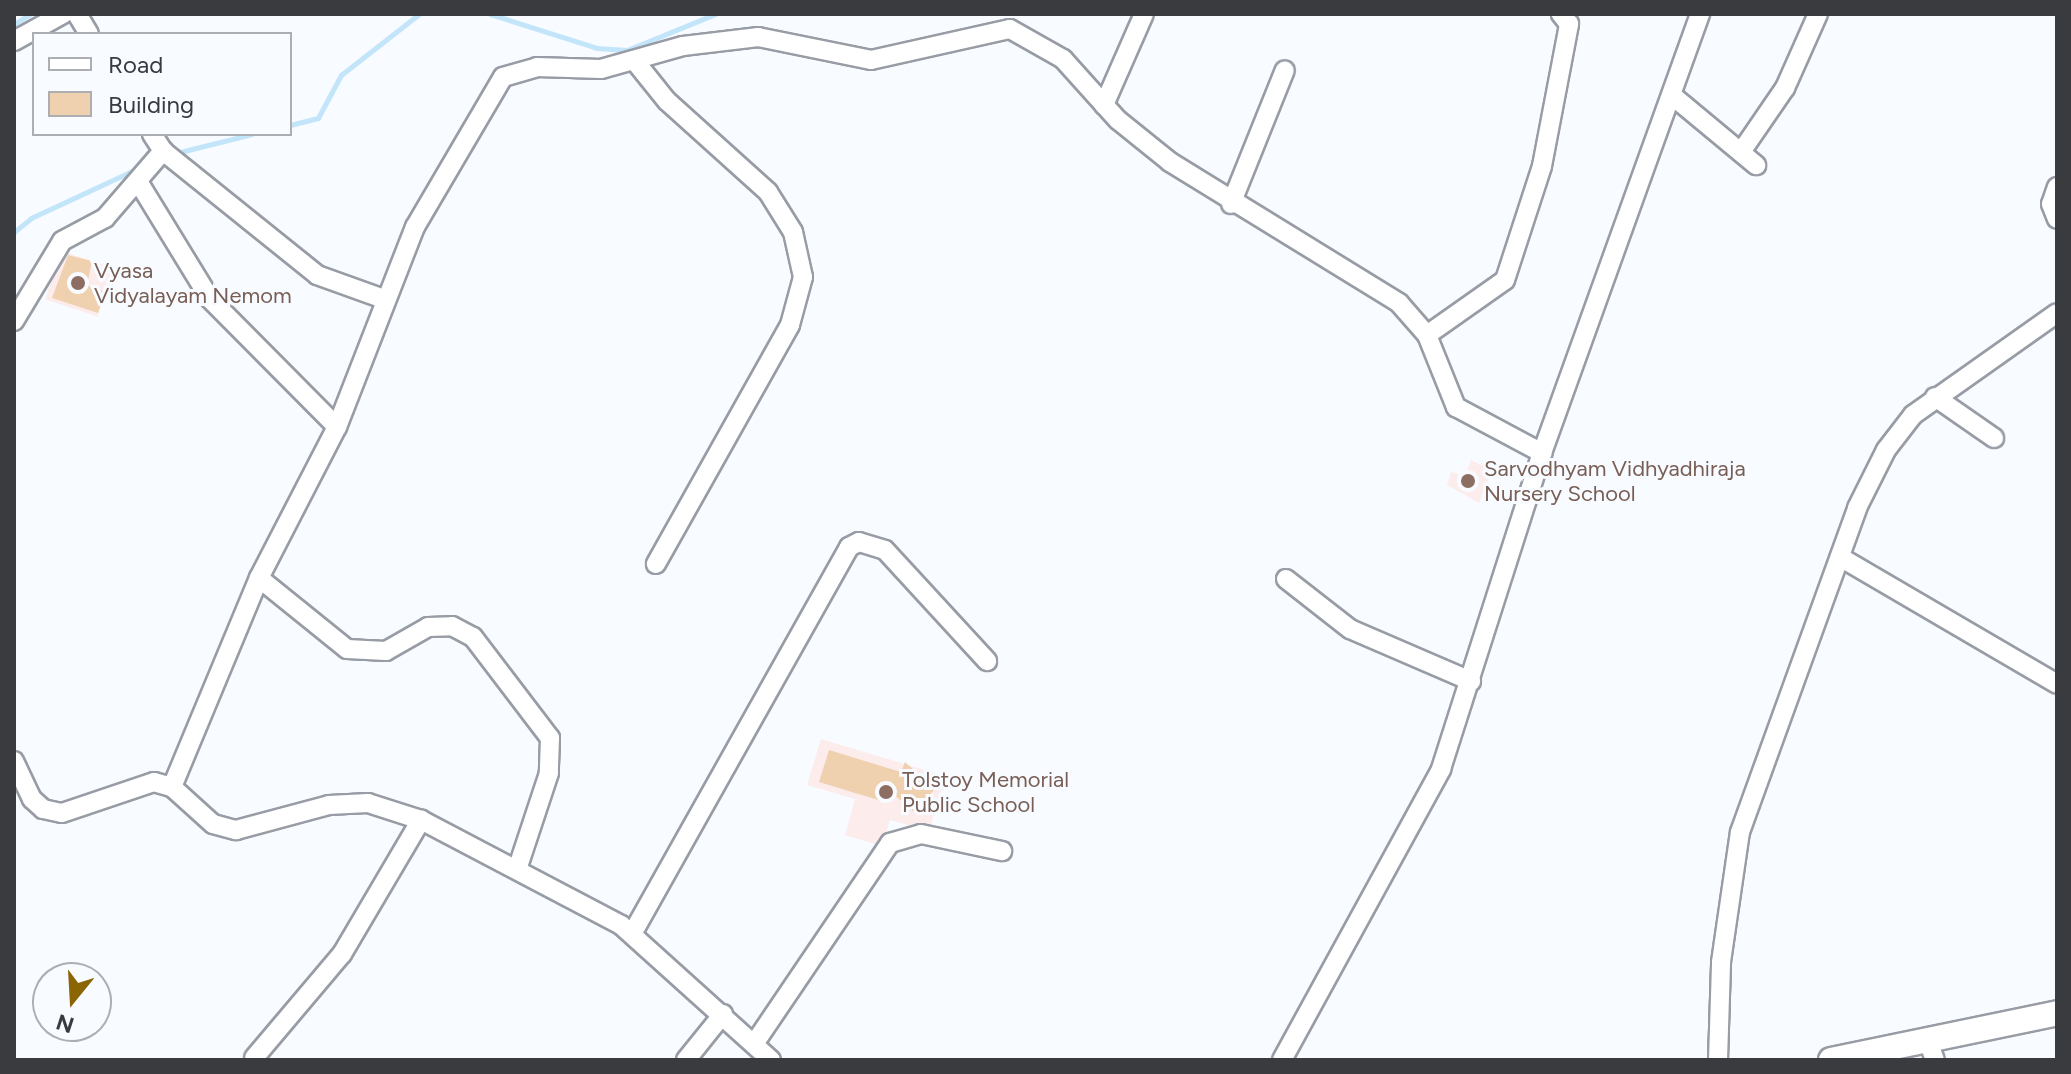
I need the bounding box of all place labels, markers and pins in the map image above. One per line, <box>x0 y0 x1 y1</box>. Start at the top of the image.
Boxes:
place label: Vyasa Vidyalayam Nemom <box>94 257 292 308</box>
marker: Vyasa Vidyalayam Nemom <box>69 274 87 292</box>
place label: Sarvodhyam Vidhyadhiraja Nursery School <box>1484 455 1746 506</box>
marker: Sarvodhyam Vidhyadhiraja Nursery School <box>1459 472 1477 490</box>
place label: Tolstoy Memorial Public School <box>902 766 1069 818</box>
marker: Tolstoy Memorial Public School <box>877 783 895 801</box>

